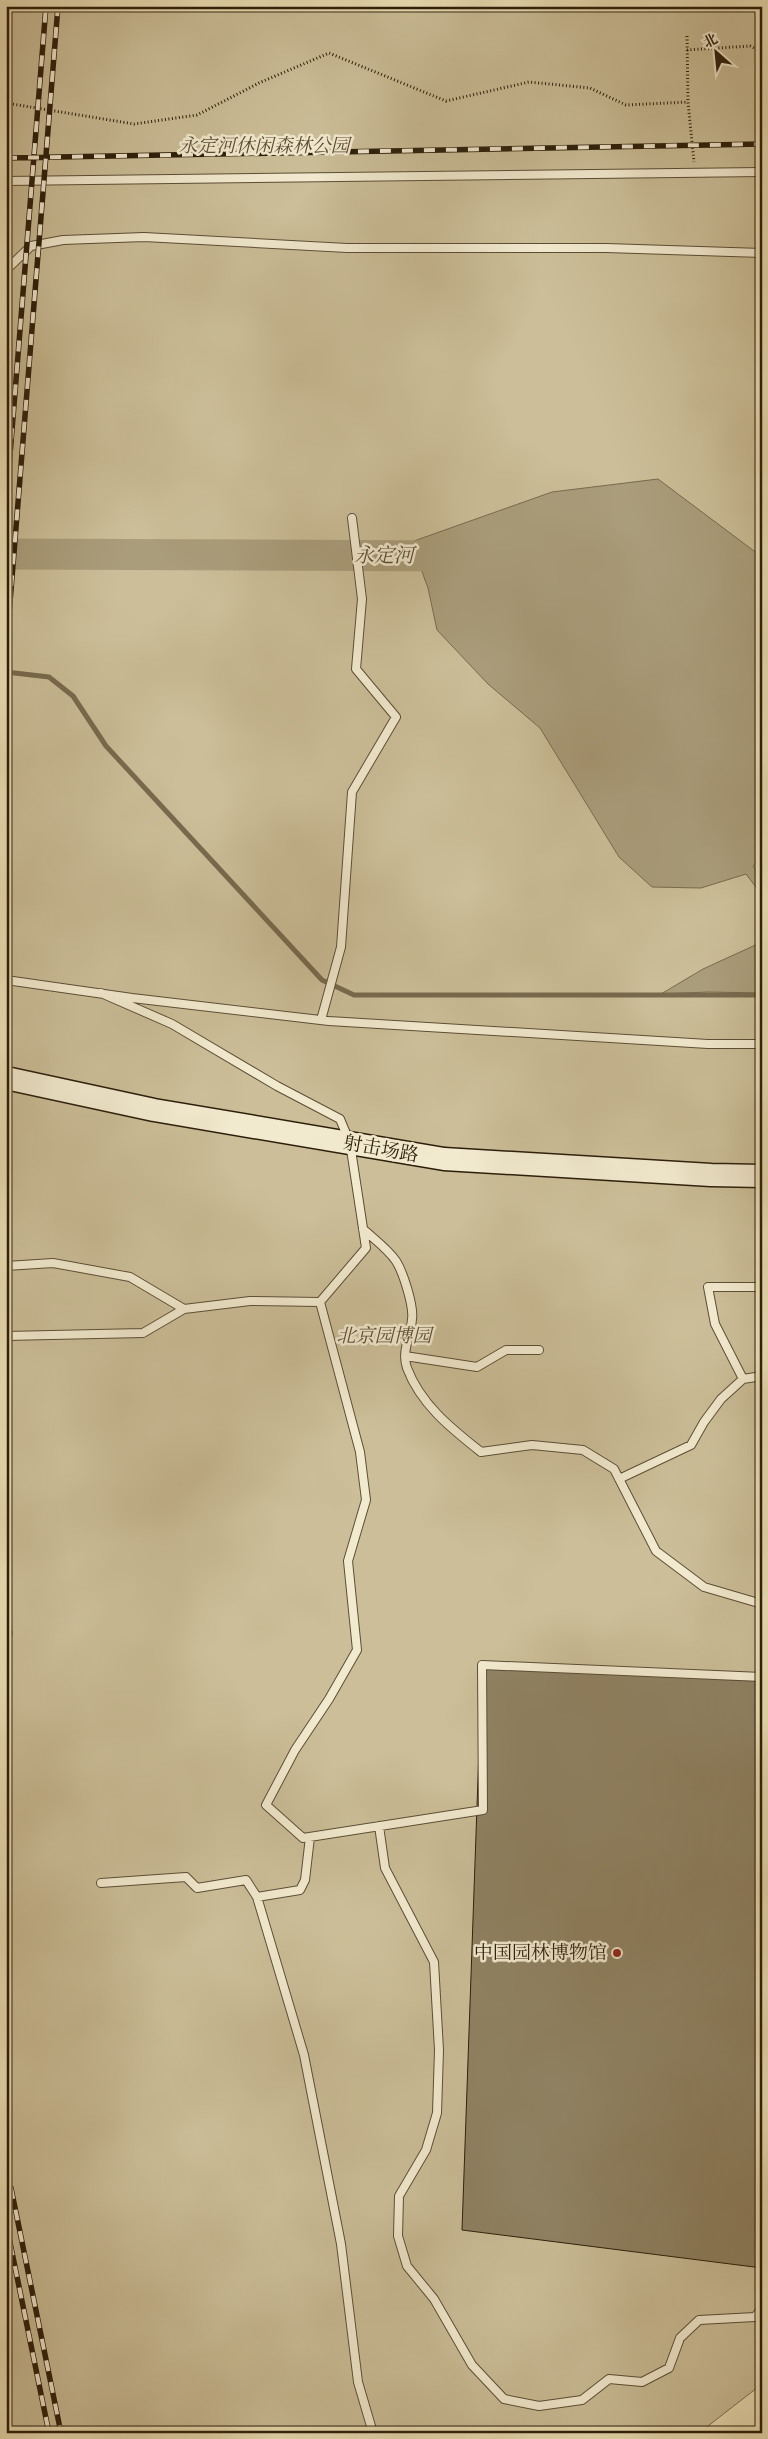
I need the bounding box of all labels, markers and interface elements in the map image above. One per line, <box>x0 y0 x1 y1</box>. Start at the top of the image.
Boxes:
north arrow <box>690 28 740 78</box>
text: 北 <box>700 29 721 53</box>
park label: 永定河休闲森林公园 <box>178 133 352 159</box>
water label: 永定河 <box>354 542 417 569</box>
street label: 射击场路 <box>341 1130 421 1168</box>
park label: 北京园博园 <box>336 1323 434 1349</box>
place label: 中国园林博物馆 <box>474 1940 607 1966</box>
marker: 中国园林博物馆 <box>611 1947 623 1959</box>

